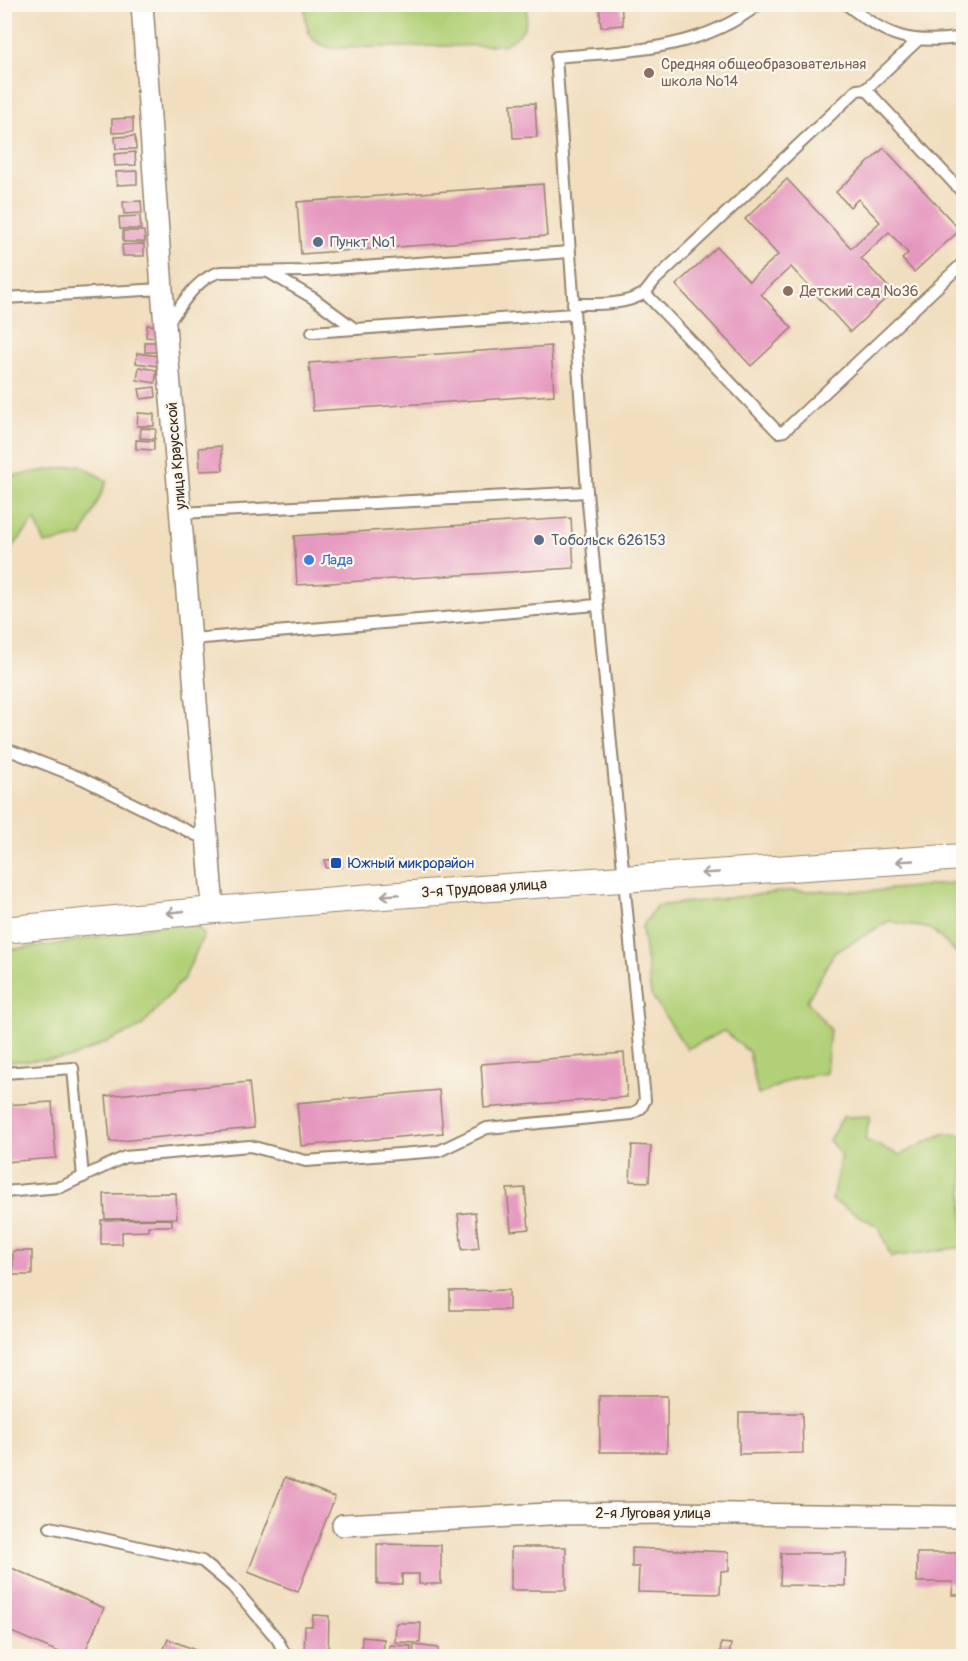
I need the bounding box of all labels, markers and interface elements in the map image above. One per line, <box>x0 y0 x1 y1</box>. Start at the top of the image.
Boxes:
place label: Средняя общеобразовательная школа №14 <box>661 55 866 91</box>
marker: Средняя общеобразовательная школа №14 <box>642 66 656 80</box>
place label: Пункт №1 <box>330 233 395 252</box>
marker: Пункт №1 <box>311 235 325 249</box>
place label: Детский сад №36 <box>799 282 919 301</box>
marker: Детский сад №36 <box>781 284 795 298</box>
street label: улица Краусской <box>162 401 191 512</box>
place label: Тобольск 626153 <box>551 531 666 550</box>
marker: Тобольск 626153 <box>532 533 546 547</box>
place label: Лада <box>320 551 353 570</box>
marker: Лада <box>302 553 316 567</box>
place label: Южный микрорайон <box>348 854 474 873</box>
marker: Южный микрорайон <box>329 856 343 870</box>
one-way arrow <box>896 856 916 867</box>
one-way arrow <box>701 867 721 878</box>
street label: 3-я Трудовая улица <box>421 875 548 902</box>
one-way arrow <box>381 890 401 901</box>
one-way arrow <box>165 907 185 918</box>
street label: 2-я Луговая улица <box>595 1504 711 1523</box>

